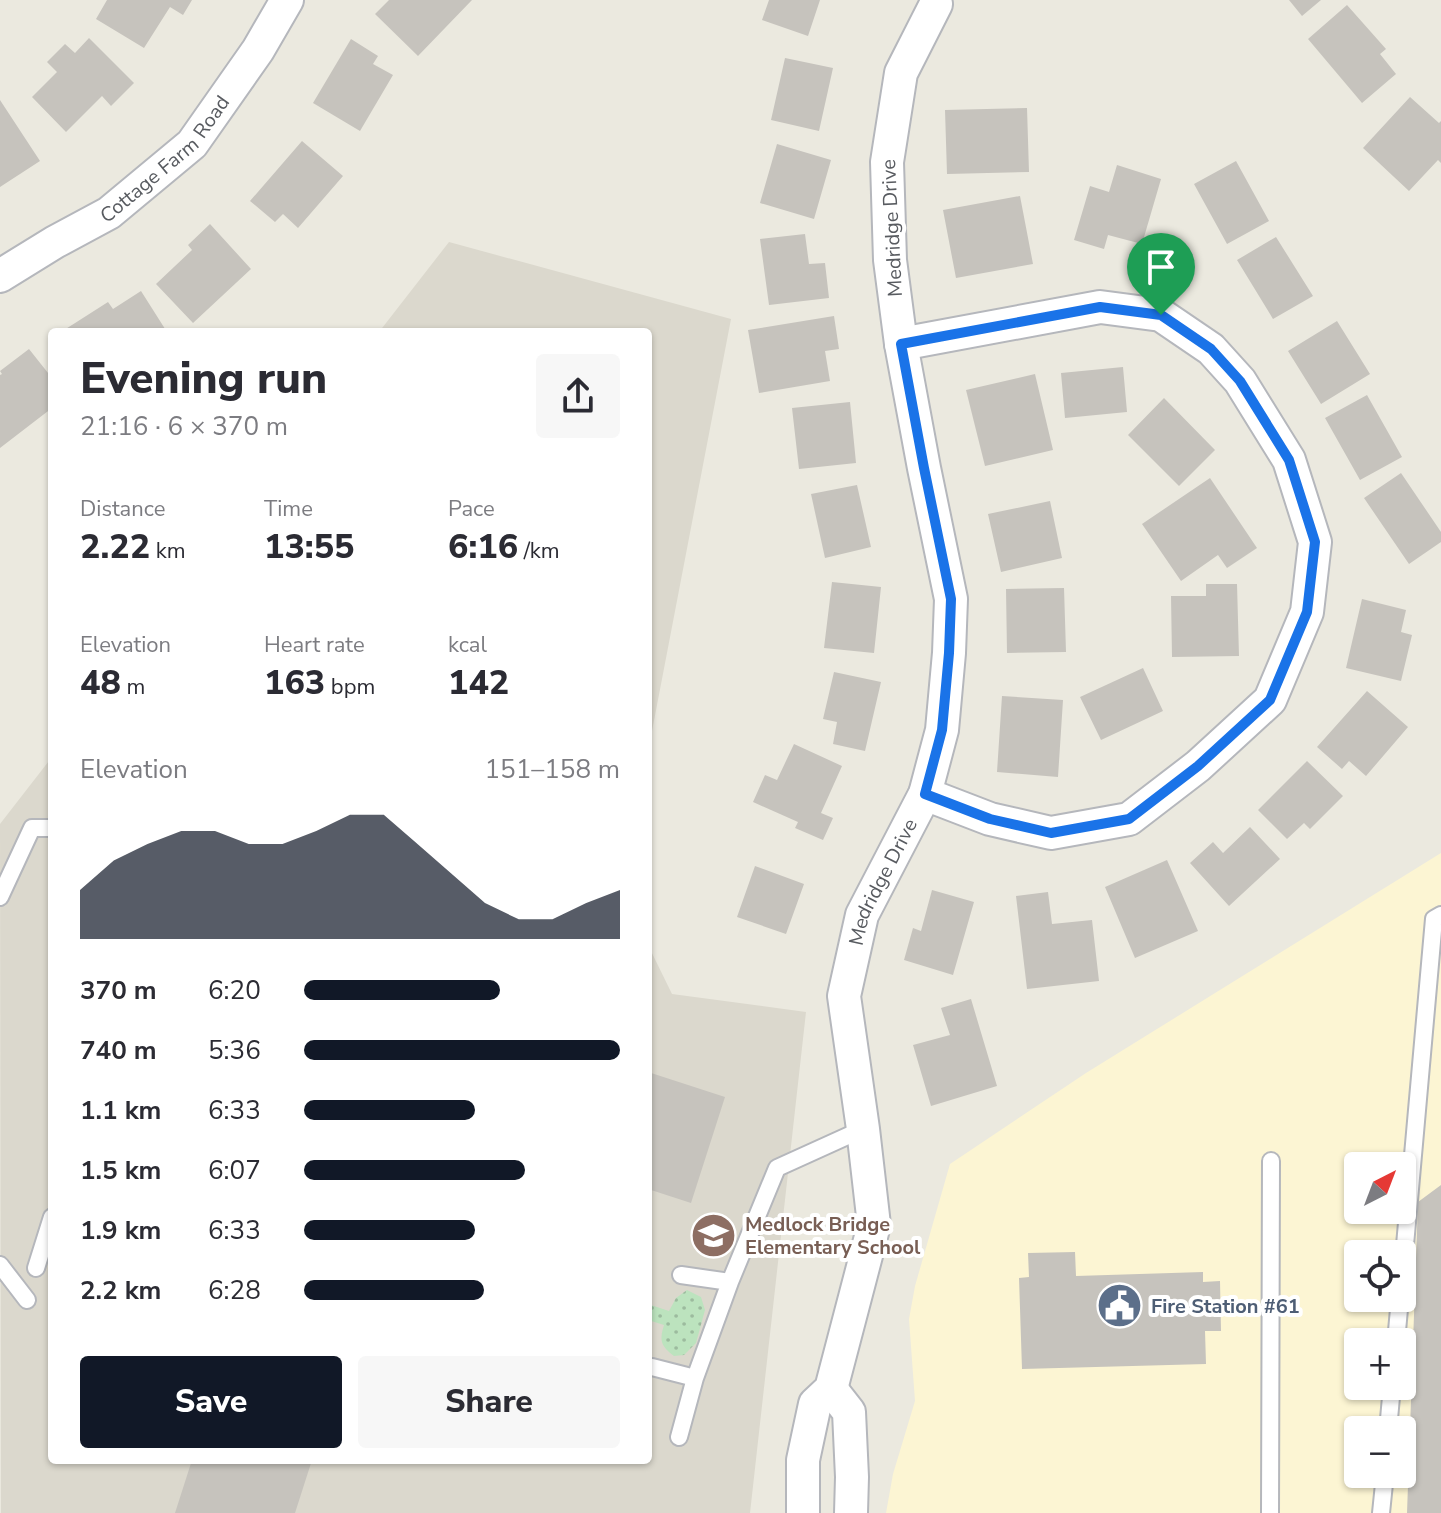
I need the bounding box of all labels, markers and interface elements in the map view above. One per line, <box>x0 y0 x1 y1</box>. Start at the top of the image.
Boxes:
street label: Cottage Farm Road <box>95 90 236 229</box>
street label: Medridge Drive <box>875 158 909 298</box>
pin <box>1127 233 1195 315</box>
icon: arrive <box>1139 245 1183 289</box>
text: Evening run <box>80 349 327 409</box>
button: share <box>536 354 620 438</box>
text: 21:16 · 6 × 370 m <box>80 409 288 444</box>
text: Distance <box>80 494 165 524</box>
text: Time <box>264 494 313 524</box>
text: Pace <box>448 494 495 524</box>
text: 2.22 <box>80 524 150 570</box>
text: 13:55 <box>264 524 354 570</box>
text: 6:16 <box>448 524 518 570</box>
text: km <box>150 536 186 566</box>
text: /km <box>518 536 560 566</box>
text: Elevation <box>80 630 171 660</box>
text: Heart rate <box>264 630 365 660</box>
text: kcal <box>448 630 487 660</box>
text: 48 <box>80 660 121 706</box>
text: 163 <box>264 660 325 706</box>
text: 142 <box>448 660 509 706</box>
text: m <box>121 672 145 702</box>
text: bpm <box>325 672 375 702</box>
text: Elevation <box>80 752 188 787</box>
text: 151–158 m <box>484 752 620 787</box>
street label: Medridge Drive <box>842 814 923 948</box>
text: 370 m <box>80 973 157 1008</box>
text: 6:20 <box>208 973 261 1008</box>
text: 740 m <box>80 1033 157 1068</box>
text: 5:36 <box>208 1033 261 1068</box>
text: 1.1 km <box>80 1093 161 1128</box>
text: 6:33 <box>208 1093 261 1128</box>
north arrow <box>1344 1152 1416 1224</box>
map controls <box>1344 1152 1416 1488</box>
text: 1.5 km <box>80 1153 161 1188</box>
text: 6:07 <box>208 1153 261 1188</box>
place label: Medlock Bridge Elementary School <box>745 1211 921 1261</box>
school or university icon: Medlock Bridge Elementary School <box>690 1212 738 1260</box>
text: 1.9 km <box>80 1213 161 1248</box>
text: 6:33 <box>208 1213 261 1248</box>
button: locate <box>1344 1240 1416 1312</box>
text: 2.2 km <box>80 1273 161 1308</box>
text: 6:28 <box>208 1273 261 1308</box>
public building icon: Fire Station #61 <box>1096 1282 1144 1330</box>
place label: Fire Station #61 <box>1151 1293 1300 1320</box>
button: + <box>1344 1328 1416 1400</box>
button: Save <box>80 1356 342 1448</box>
button: Share <box>358 1356 620 1448</box>
button: − <box>1344 1416 1416 1488</box>

